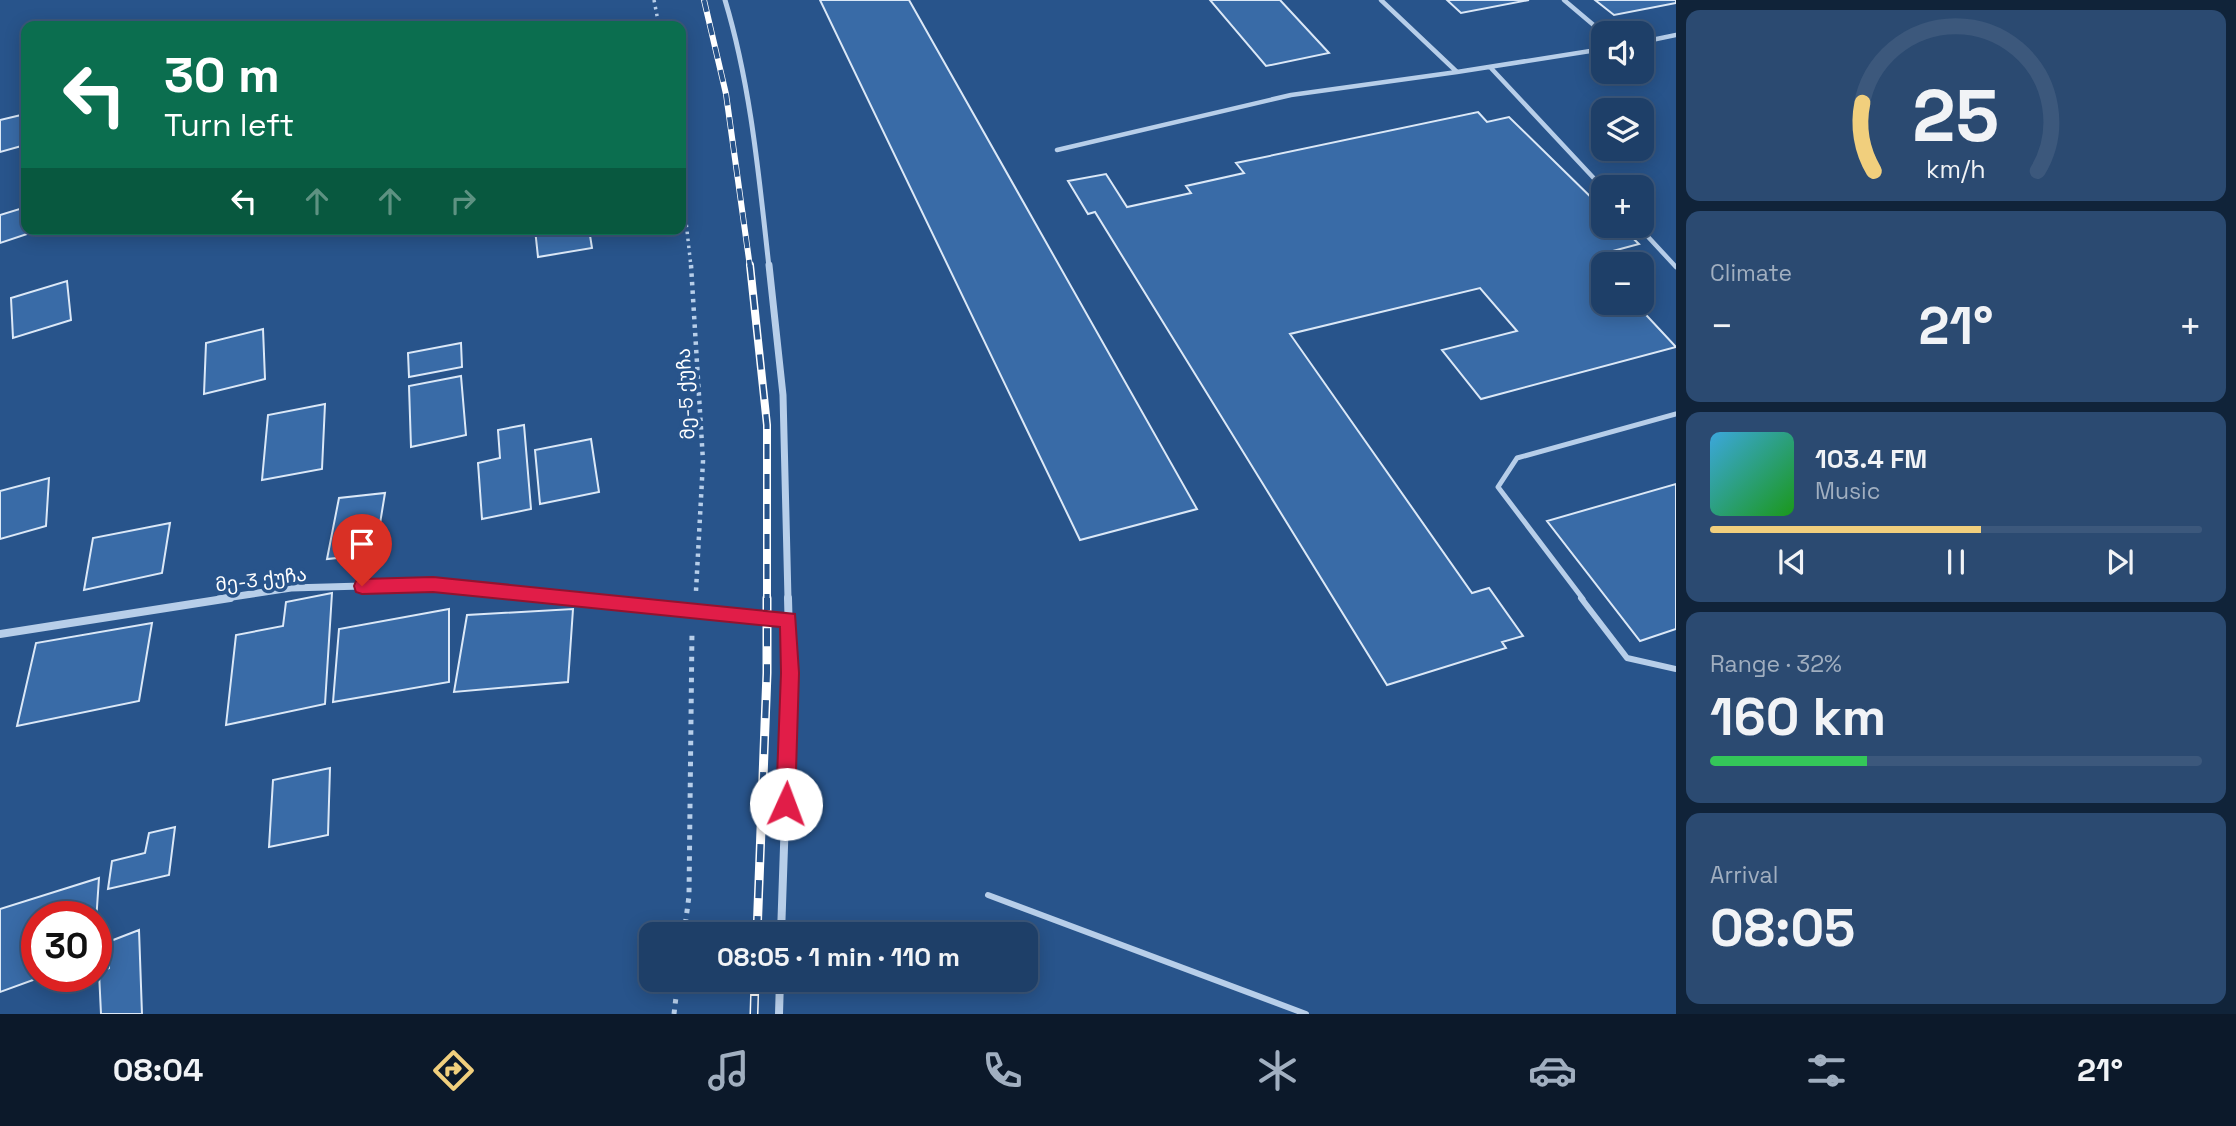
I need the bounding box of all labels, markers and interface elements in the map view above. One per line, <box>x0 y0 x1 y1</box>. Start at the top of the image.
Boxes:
map controls <box>1591 21 1654 315</box>
button: sound <box>1591 21 1654 84</box>
text: 30 m <box>164 44 280 106</box>
icon: left <box>49 49 140 140</box>
text: 25 <box>1913 70 1999 163</box>
button: layers <box>1591 98 1654 161</box>
text: Turn left <box>164 105 294 145</box>
text: km/h <box>1926 153 1986 185</box>
button: + <box>1591 175 1654 238</box>
icon: left <box>225 182 263 220</box>
icon: ahead <box>298 182 336 220</box>
icon: ahead <box>371 182 409 220</box>
icon: right <box>444 182 482 220</box>
button: − <box>1591 252 1654 315</box>
text: Climate <box>1710 258 1792 288</box>
text: 21° <box>1919 293 1993 359</box>
text: − <box>1710 302 1734 350</box>
text: + <box>2178 302 2202 350</box>
street label: მე-5 ქუჩა <box>671 348 700 440</box>
text: 103.4 FM <box>1815 442 1927 476</box>
text: Music <box>1815 476 1880 506</box>
pin <box>332 514 392 586</box>
icon: arrive <box>343 525 381 563</box>
icon: previous <box>1773 543 1811 581</box>
icon: pause <box>1937 543 1975 581</box>
icon: next <box>2101 543 2139 581</box>
street label: მე-3 ქუჩა <box>214 562 308 597</box>
text: Range · 32% <box>1710 649 1842 679</box>
text: 160 km <box>1710 684 1886 750</box>
position arrow <box>749 767 823 841</box>
text: Arrival <box>1710 860 1778 890</box>
text: 08:05 <box>1710 895 1855 961</box>
speed limit sign: 30 <box>21 901 112 992</box>
text: 08:05 · 1 min · 110 m <box>717 940 960 974</box>
icon: directions <box>429 1046 478 1095</box>
icon: music <box>704 1046 753 1095</box>
icon: phone <box>978 1046 1027 1095</box>
icon: climate <box>1253 1046 1302 1095</box>
icon: car <box>1528 1046 1577 1095</box>
icon: filters <box>1802 1046 1851 1095</box>
text: 08:04 <box>113 1050 203 1090</box>
text: 21° <box>2077 1050 2123 1090</box>

